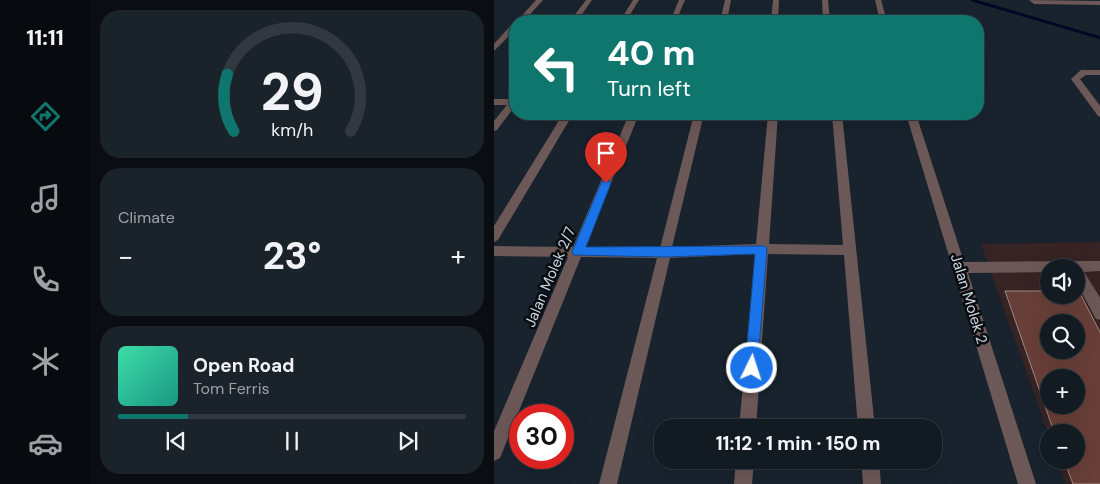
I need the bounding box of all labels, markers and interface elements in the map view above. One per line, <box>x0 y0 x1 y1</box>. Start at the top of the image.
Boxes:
text: 11:11 <box>26 23 64 52</box>
text: 40 m <box>607 30 696 76</box>
icon: left <box>524 35 589 100</box>
text: 29 <box>261 58 323 126</box>
text: Turn left <box>607 74 691 103</box>
icon: directions <box>28 99 63 134</box>
text: km/h <box>271 118 313 142</box>
pin <box>585 132 627 183</box>
icon: arrive <box>592 139 620 167</box>
icon: music <box>28 181 63 216</box>
text: Climate <box>118 207 175 228</box>
street label: Jalan Molek 2/7 <box>520 224 580 330</box>
text: 23° <box>263 231 321 281</box>
text: − <box>118 238 133 275</box>
text: + <box>451 238 466 275</box>
street label: Jalan Molek 2 <box>946 251 992 347</box>
map controls <box>1040 259 1085 469</box>
button: sound <box>1040 259 1085 304</box>
icon: phone <box>28 262 63 297</box>
button: search <box>1040 314 1085 359</box>
position arrow <box>725 341 777 393</box>
icon: climate <box>28 344 63 379</box>
text: Open Road <box>193 353 295 378</box>
button: + <box>1040 369 1085 414</box>
text: Tom Ferris <box>193 378 270 399</box>
speed limit sign: 30 <box>509 404 574 469</box>
button: − <box>1040 424 1085 469</box>
icon: car <box>28 426 63 461</box>
icon: previous <box>162 427 190 455</box>
icon: pause <box>278 427 306 455</box>
icon: next <box>394 427 422 455</box>
text: 11:12 · 1 min · 150 m <box>716 431 880 456</box>

